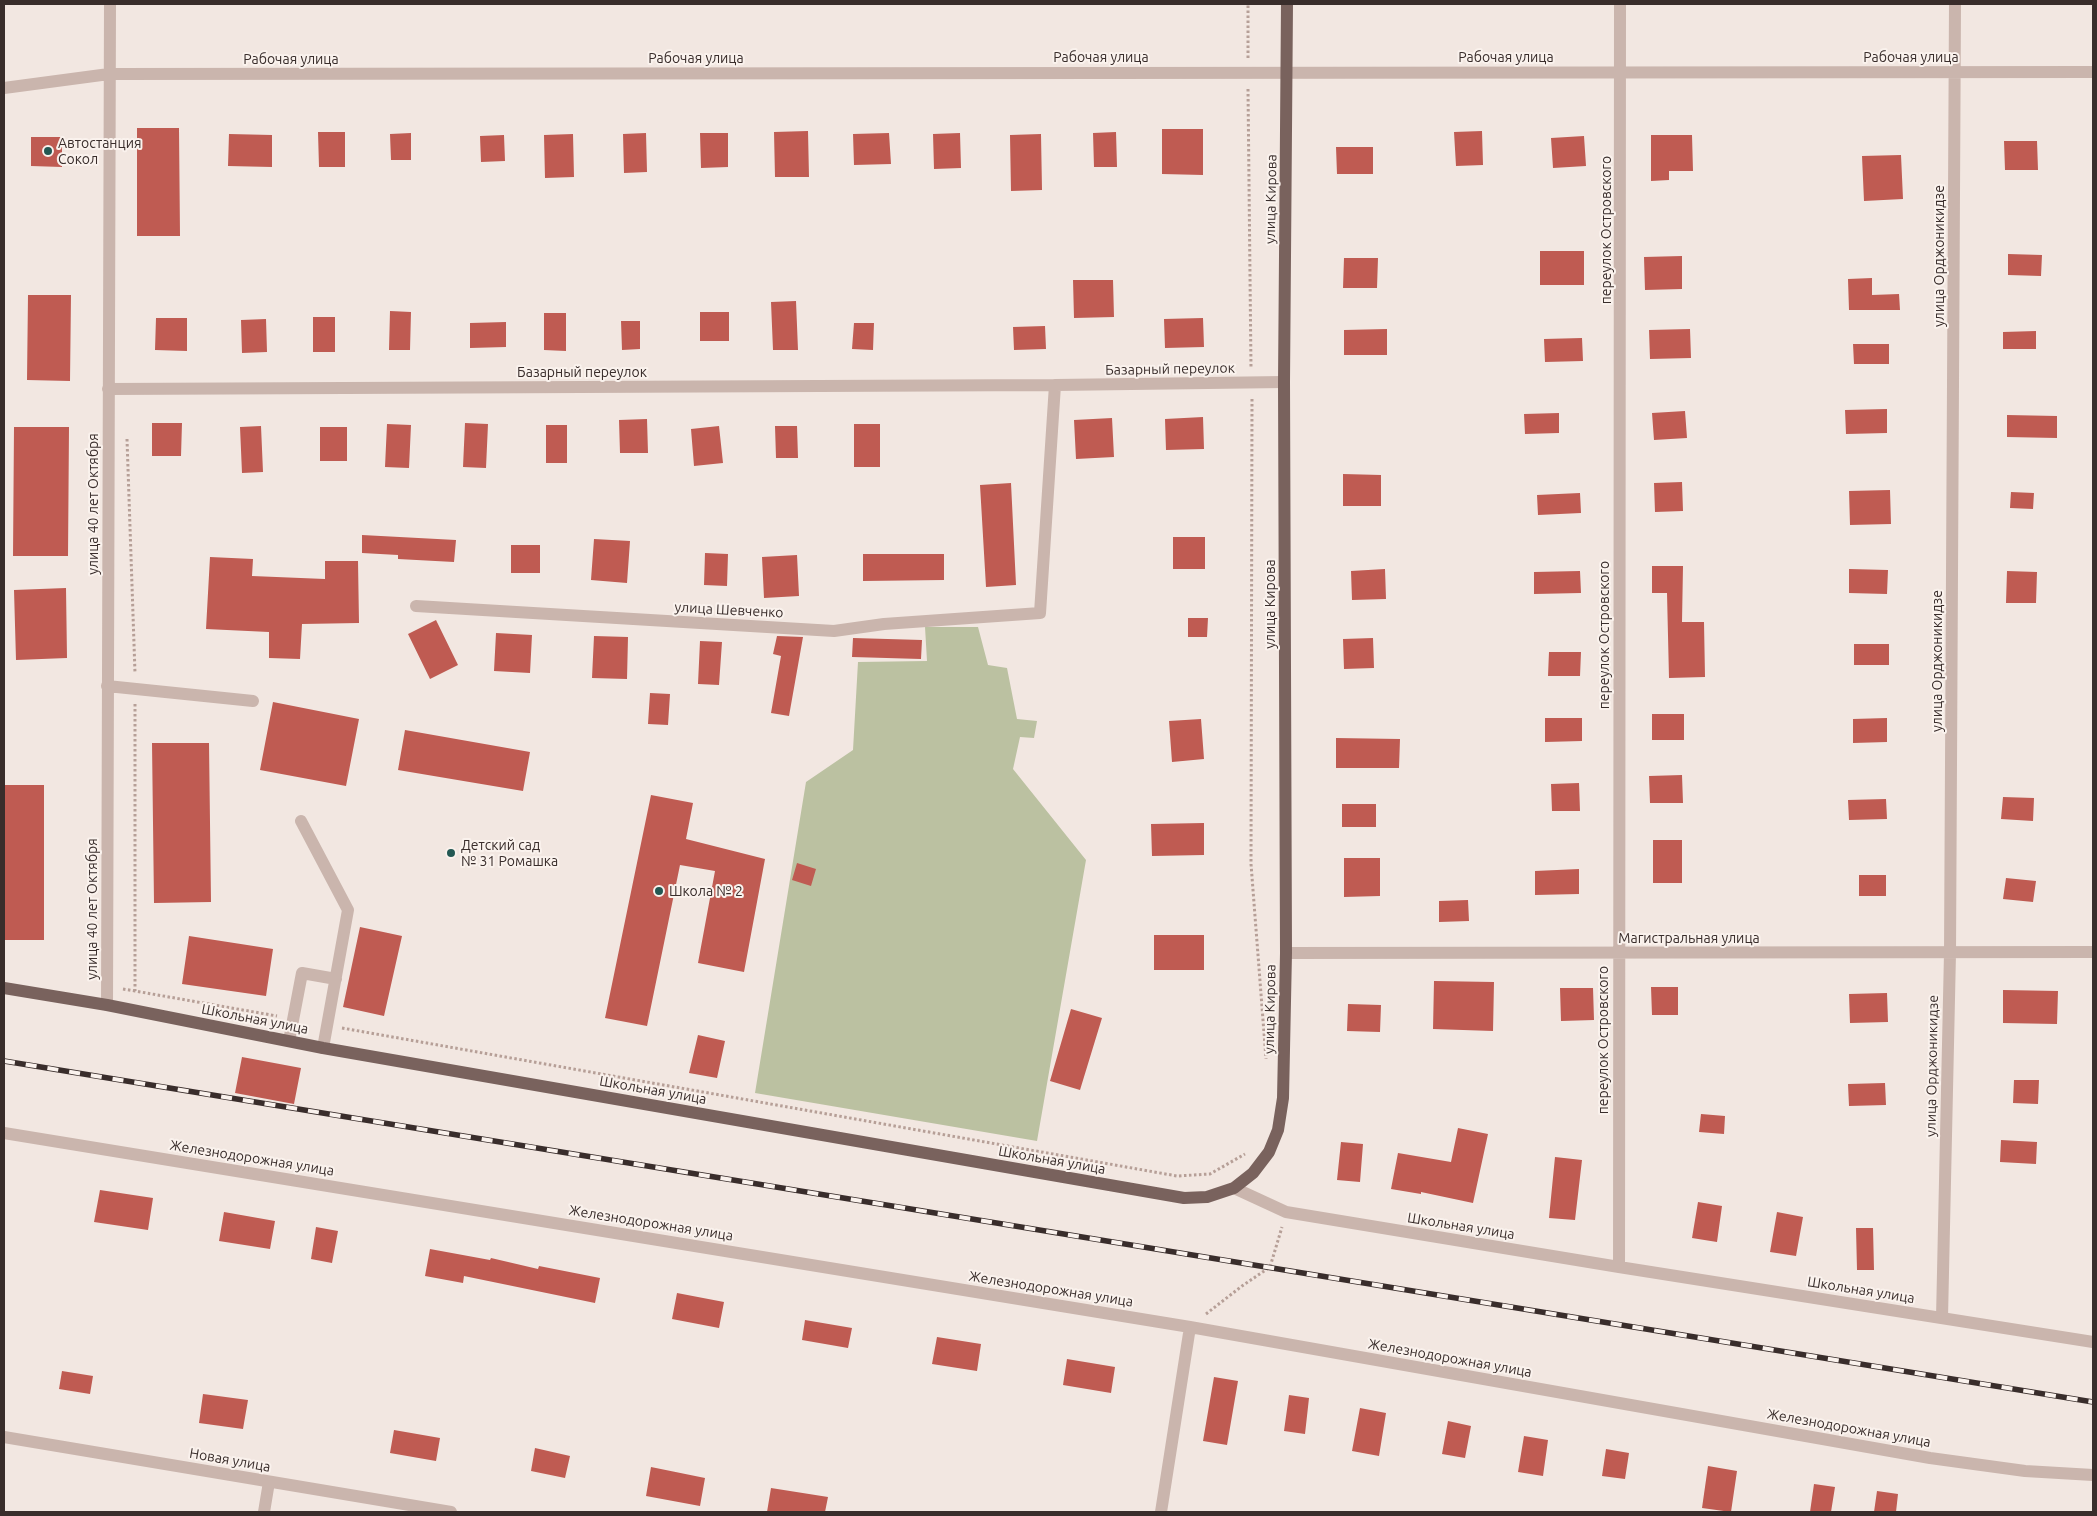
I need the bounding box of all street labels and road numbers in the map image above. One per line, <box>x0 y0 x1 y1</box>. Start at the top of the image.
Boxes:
street label: Рабочая улица <box>1053 49 1149 65</box>
street label: Рабочая улица <box>1458 49 1554 65</box>
street label: Рабочая улица <box>1863 49 1959 65</box>
street label: Рабочая улица <box>648 50 744 66</box>
street label: Рабочая улица <box>243 51 339 67</box>
street label: улица Кирова <box>1262 154 1280 244</box>
street label: переулок Островского <box>1598 156 1614 304</box>
street label: улица Орджоникидзе <box>1931 185 1947 327</box>
street label: Базарный переулок <box>1105 359 1235 379</box>
street label: Базарный переулок <box>517 364 647 380</box>
street label: улица 40 лет Октября <box>85 433 101 575</box>
street label: улица Кирова <box>1262 559 1278 649</box>
street label: переулок Островского <box>1596 561 1612 709</box>
street label: улица Орджоникидзе <box>1929 590 1945 732</box>
street label: улица Шевченко <box>674 599 784 621</box>
street label: улица 40 лет Октября <box>84 838 100 980</box>
street label: Магистральная улица <box>1618 930 1760 946</box>
street label: улица Кирова <box>1261 964 1279 1054</box>
street label: переулок Островского <box>1595 966 1611 1114</box>
street label: улица Орджоникидзе <box>1922 995 1942 1137</box>
street label: Школьная улица <box>200 1000 310 1038</box>
street label: Школьная улица <box>598 1072 708 1108</box>
street label: Железнодорожная улица <box>169 1137 335 1179</box>
street label: Школьная улица <box>997 1142 1107 1178</box>
street label: Железнодорожная улица <box>568 1202 734 1244</box>
street label: Школьная улица <box>1406 1209 1516 1243</box>
street label: Железнодорожная улица <box>968 1268 1134 1310</box>
street label: Школьная улица <box>1806 1273 1916 1307</box>
street label: Железнодорожная улица <box>1367 1335 1533 1381</box>
street label: Железнодорожная улица <box>1766 1405 1932 1451</box>
street label: Новая улица <box>188 1445 272 1475</box>

